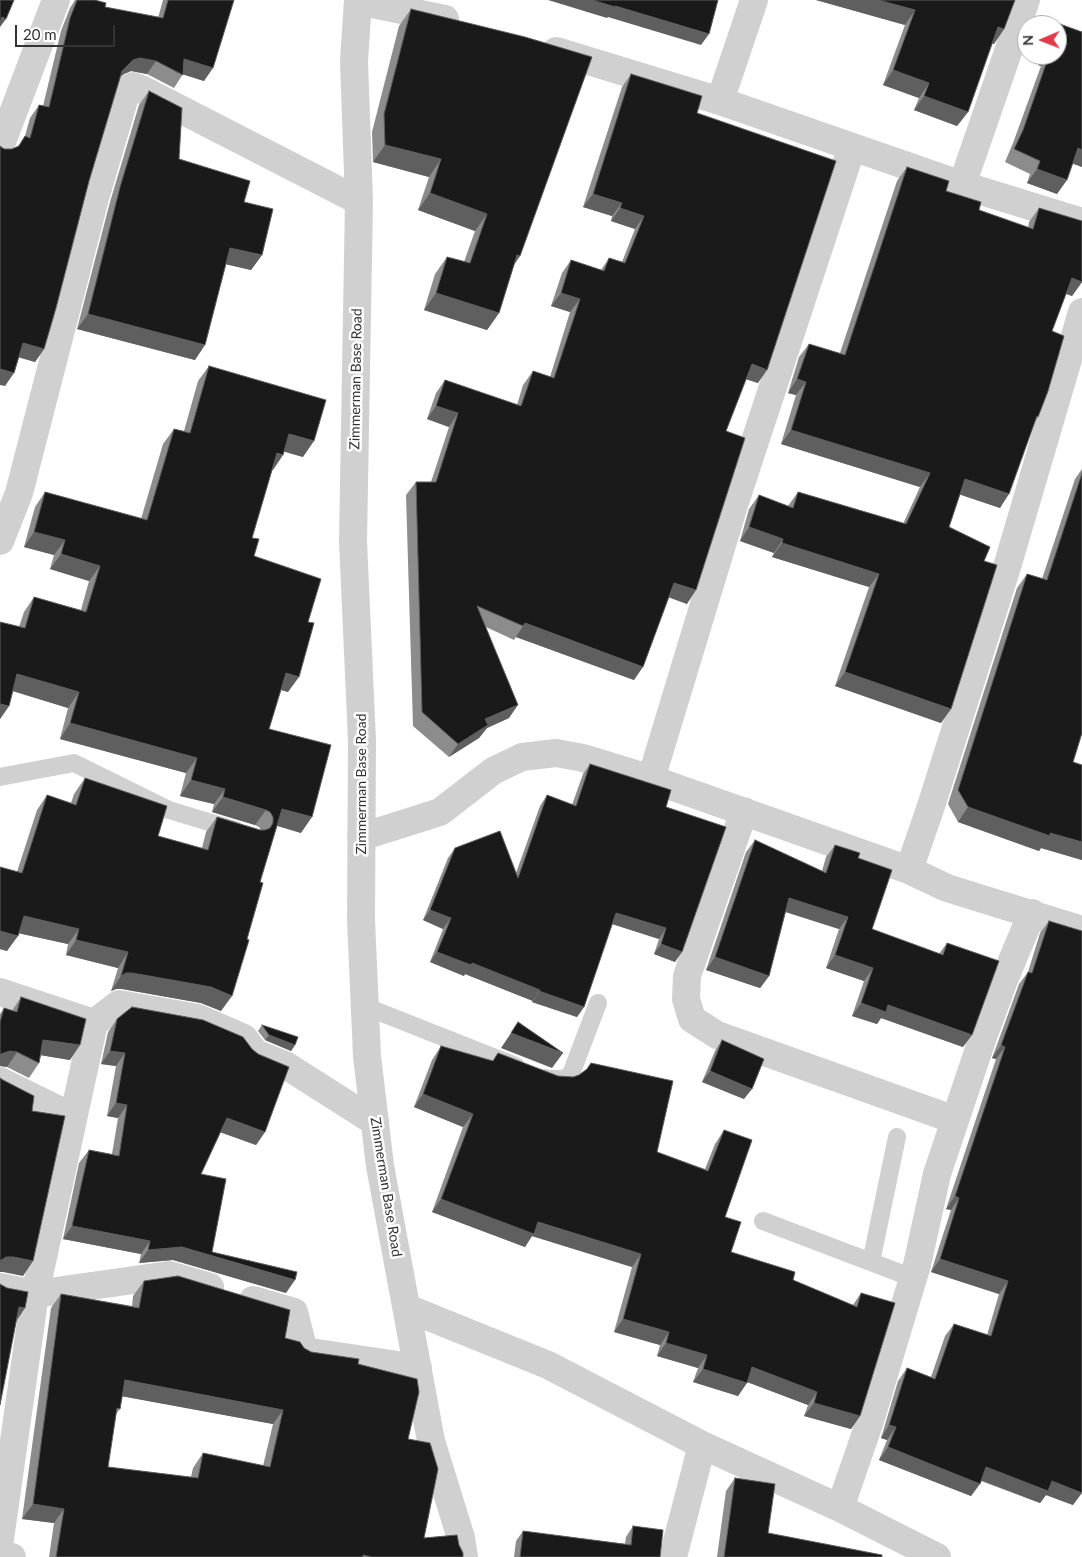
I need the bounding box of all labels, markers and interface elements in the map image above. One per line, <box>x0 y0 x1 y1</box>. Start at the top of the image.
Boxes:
scale bar <box>18 15 118 47</box>
north arrow <box>1017 15 1067 65</box>
text: 20 m <box>23 25 57 43</box>
text: N <box>1019 35 1036 46</box>
street label: Zimmerman Base Road <box>346 308 366 450</box>
street label: Zimmerman Base Road <box>353 713 369 855</box>
street label: Zimmerman Base Road <box>367 1116 405 1258</box>

